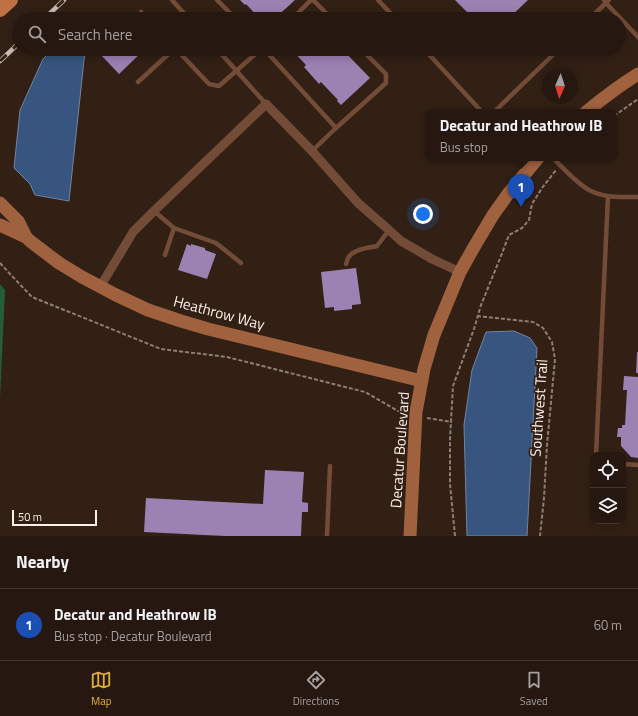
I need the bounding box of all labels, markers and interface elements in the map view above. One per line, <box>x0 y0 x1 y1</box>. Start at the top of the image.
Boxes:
search box <box>12 12 626 56</box>
icon: search <box>26 23 48 45</box>
text: Search here <box>58 23 132 46</box>
north arrow <box>542 68 578 104</box>
popup <box>425 109 617 161</box>
text: Decatur and Heathrow IB <box>440 114 602 137</box>
text: Bus stop <box>440 137 488 157</box>
pin: 1 <box>508 174 534 207</box>
your location <box>413 204 433 224</box>
street label: Heathrow Way <box>171 289 267 336</box>
street label: Southwest Trail <box>524 358 553 458</box>
street label: Decatur Boulevard <box>384 391 415 509</box>
map controls <box>590 452 626 524</box>
button: locate <box>590 452 626 488</box>
button: layers <box>590 488 626 524</box>
scale bar <box>12 508 97 527</box>
text: 50 m <box>18 509 42 525</box>
text: Nearby <box>16 549 69 575</box>
text: Decatur and Heathrow IB <box>54 603 217 626</box>
text: 1 <box>25 615 33 635</box>
text: 60 m <box>594 615 622 635</box>
text: Bus stop · Decatur Boulevard <box>54 626 212 646</box>
tab: Map <box>90 669 112 709</box>
tab: Directions <box>293 669 339 709</box>
tab: Saved <box>520 669 548 709</box>

